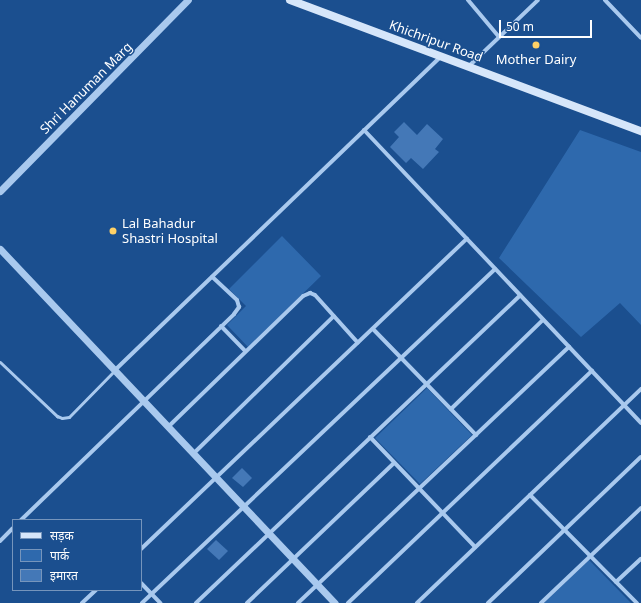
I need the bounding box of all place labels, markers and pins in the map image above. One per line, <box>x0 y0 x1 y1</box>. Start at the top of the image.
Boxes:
marker: Mother Dairy <box>531 40 541 50</box>
place label: Mother Dairy <box>496 51 576 67</box>
place label: Lal Bahadur Shastri Hospital <box>122 216 218 247</box>
marker: Lal Bahadur Shastri Hospital <box>107 225 119 237</box>

